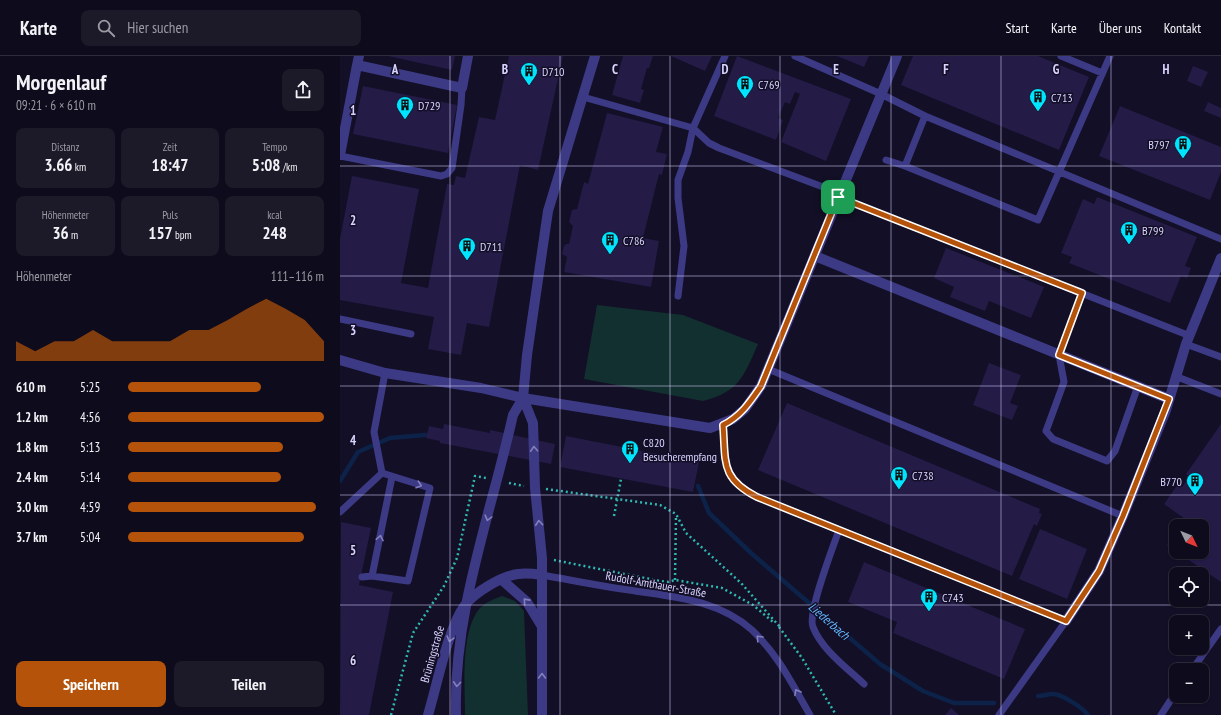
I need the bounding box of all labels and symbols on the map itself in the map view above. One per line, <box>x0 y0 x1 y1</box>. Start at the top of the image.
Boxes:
text: A <box>391 61 399 78</box>
text: B <box>502 61 508 78</box>
building icon: D710 <box>519 61 539 86</box>
text: C <box>612 61 618 78</box>
text: D <box>722 61 729 78</box>
text: E <box>833 61 839 78</box>
text: F <box>943 61 949 78</box>
text: G <box>1053 61 1060 78</box>
text: H <box>1163 61 1170 78</box>
place label: D710 <box>542 64 565 79</box>
building icon: C769 <box>735 74 755 99</box>
place label: C769 <box>758 77 780 92</box>
building icon: C713 <box>1028 87 1048 112</box>
place label: C713 <box>1051 90 1073 105</box>
building icon: D729 <box>395 95 415 120</box>
place label: D729 <box>418 98 441 113</box>
text: 1 <box>350 102 356 119</box>
building icon: B797 <box>1173 134 1193 159</box>
place label: B797 <box>1148 137 1170 152</box>
pin <box>821 180 855 214</box>
text: 2 <box>350 212 356 229</box>
building icon: B799 <box>1119 220 1139 245</box>
place label: B799 <box>1142 223 1164 238</box>
building icon: C786 <box>600 230 620 255</box>
place label: C786 <box>623 233 645 248</box>
building icon: D711 <box>457 236 477 261</box>
place label: D711 <box>480 239 503 254</box>
text: 3 <box>350 322 356 339</box>
text: 4 <box>350 432 357 449</box>
place label: C820 Besucherempfang <box>643 435 717 464</box>
building icon: C820 Besucherempfang <box>620 439 640 464</box>
one-way arrow <box>530 446 539 452</box>
building icon: C738 <box>889 465 909 490</box>
place label: C738 <box>912 468 934 483</box>
building icon: B770 <box>1185 471 1205 496</box>
place label: B770 <box>1160 474 1182 489</box>
one-way arrow <box>415 480 422 489</box>
one-way arrow <box>484 515 493 522</box>
north arrow <box>1169 519 1209 559</box>
one-way arrow <box>534 520 543 526</box>
one-way arrow <box>375 535 384 541</box>
text: 5 <box>350 542 356 559</box>
street label: Rudolf-Amthauer-Straße <box>605 568 707 600</box>
building icon: C743 <box>919 587 939 612</box>
place label: C743 <box>942 590 964 605</box>
one-way arrow <box>523 598 531 606</box>
water label: Liederbach <box>805 598 854 644</box>
street label: Brüningstraße <box>417 624 447 684</box>
one-way arrow <box>447 635 455 642</box>
one-way arrow <box>756 635 764 643</box>
text: 6 <box>350 652 356 669</box>
one-way arrow <box>538 673 546 679</box>
one-way arrow <box>453 680 462 687</box>
one-way arrow <box>794 688 802 696</box>

